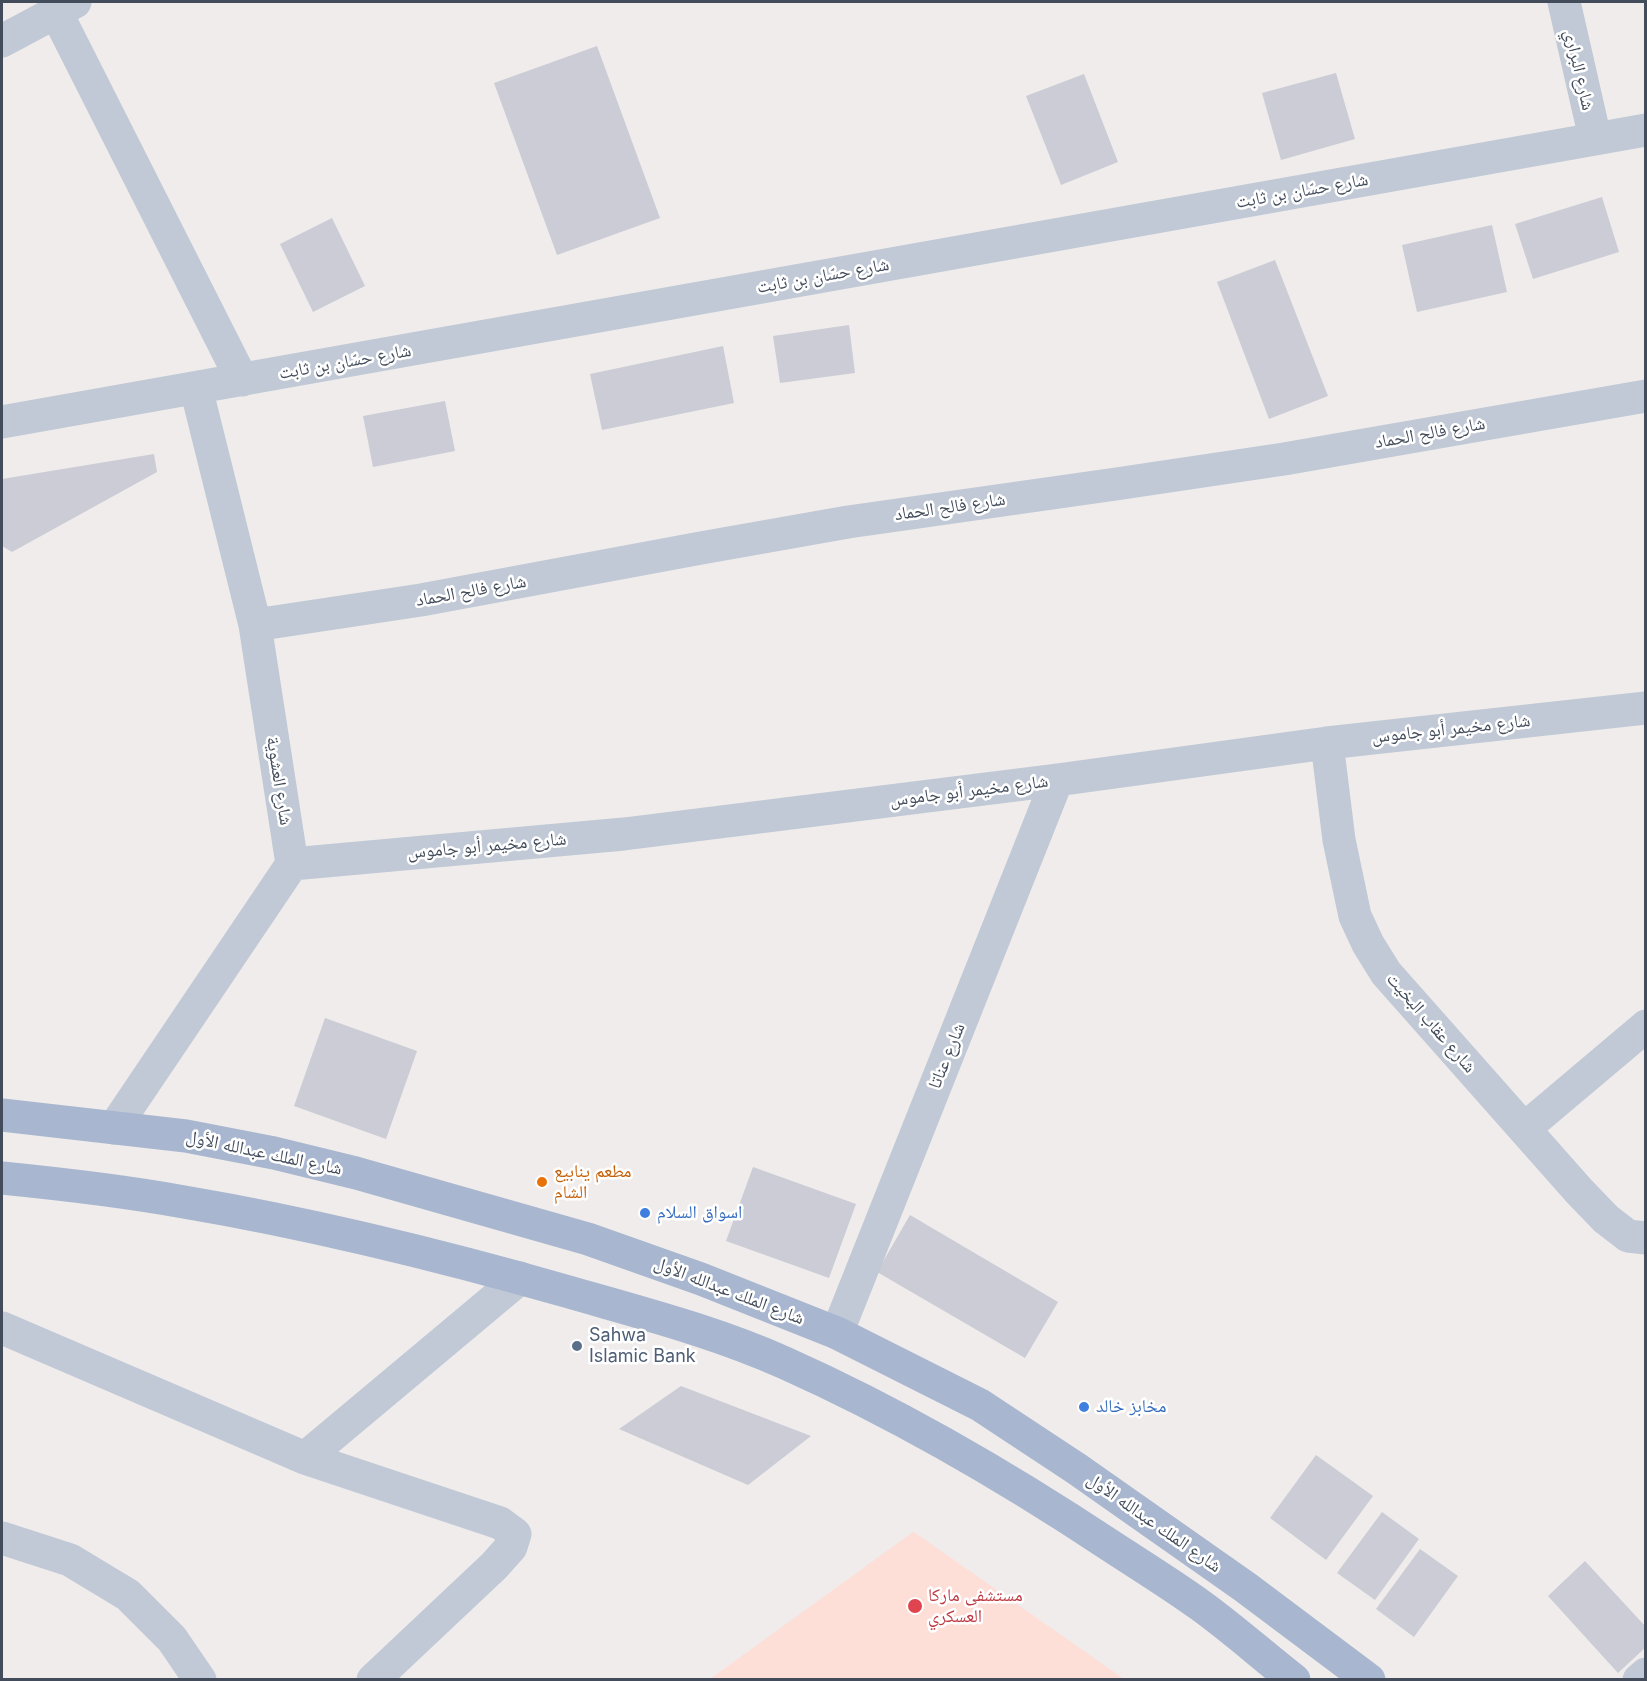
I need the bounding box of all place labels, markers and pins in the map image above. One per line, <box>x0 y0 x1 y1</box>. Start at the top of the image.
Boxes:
place label: مطعم ينابيع الشام <box>554 1161 632 1204</box>
marker: مطعم ينابيع الشام <box>535 1175 549 1189</box>
place label: اسواق السلام <box>657 1202 742 1224</box>
marker: اسواق السلام <box>638 1206 652 1220</box>
place label: Sahwa Islamic Bank <box>589 1325 696 1368</box>
marker: Sahwa Islamic Bank <box>570 1339 584 1353</box>
place label: مخابز خالد <box>1096 1396 1166 1418</box>
marker: مخابز خالد <box>1077 1400 1091 1414</box>
place label: مستشفى ماركا العسكري <box>928 1585 1023 1628</box>
marker: مستشفى ماركا العسكري <box>906 1597 924 1615</box>

